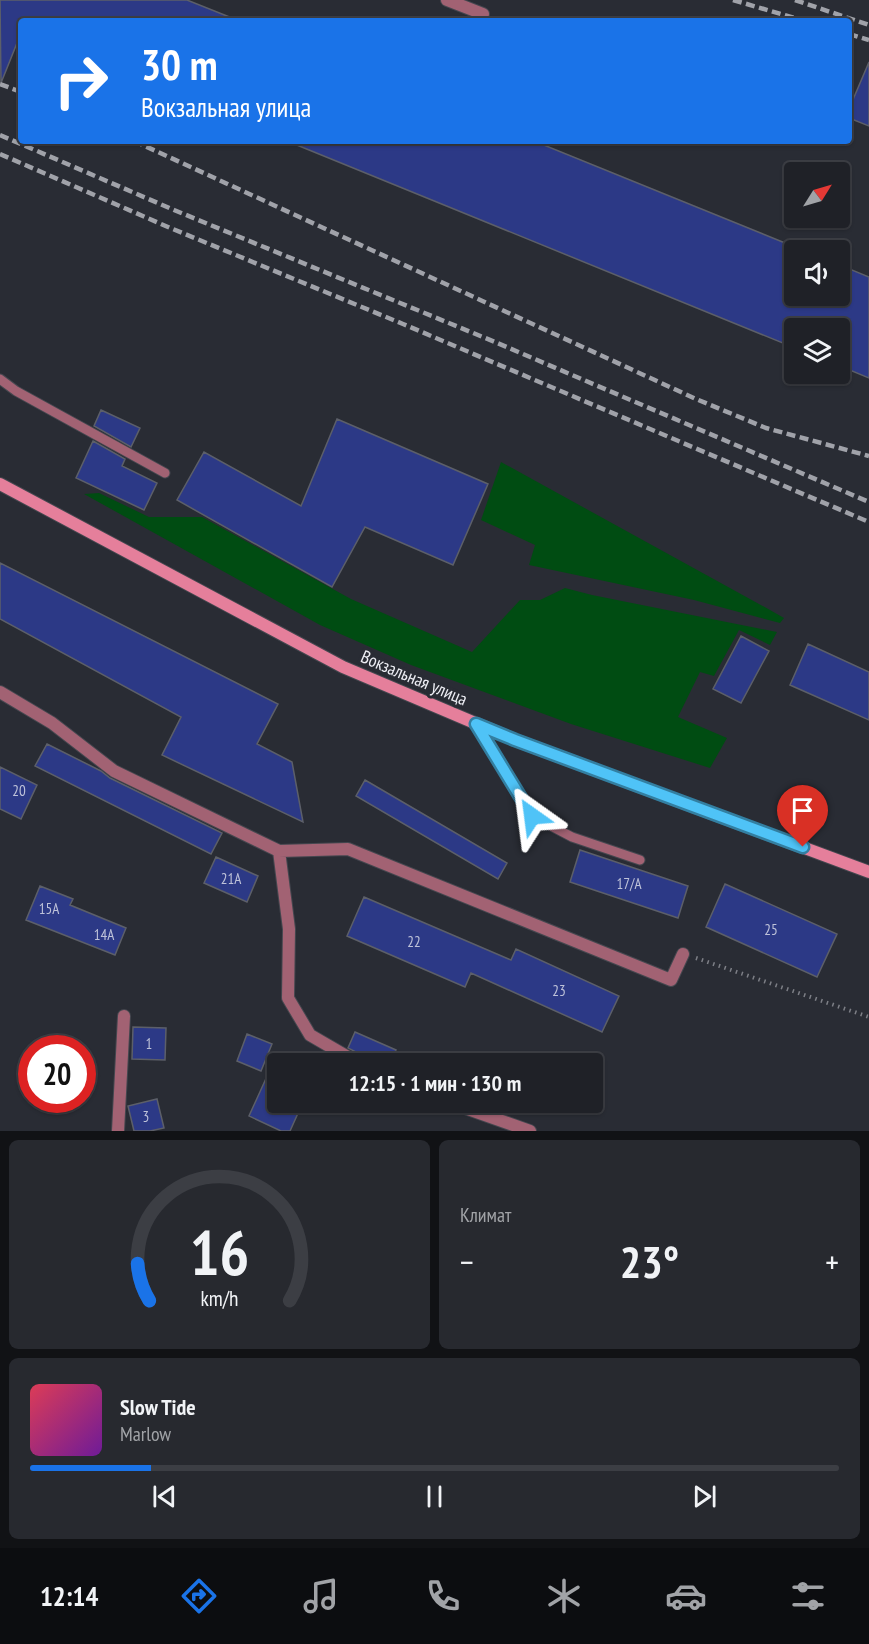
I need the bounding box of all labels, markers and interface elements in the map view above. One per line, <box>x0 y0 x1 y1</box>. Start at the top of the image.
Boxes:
text: 30 m <box>141 37 218 92</box>
icon: right <box>42 42 120 120</box>
text: Вокзальная улица <box>141 90 311 124</box>
north arrow <box>784 162 850 228</box>
map controls <box>784 162 850 384</box>
button: sound <box>784 240 850 306</box>
button: layers <box>784 318 850 384</box>
street label: Вокзальная улица <box>357 645 471 710</box>
house number: 20 <box>12 781 26 800</box>
position arrow <box>500 784 564 848</box>
pin <box>777 785 828 847</box>
icon: arrive <box>786 794 819 827</box>
house number: 21А <box>221 869 242 888</box>
house number: 17/А <box>616 874 642 893</box>
house number: 15А <box>39 899 60 918</box>
house number: 25 <box>764 920 778 939</box>
house number: 14А <box>94 925 115 944</box>
house number: 22 <box>407 932 421 951</box>
house number: 23 <box>552 981 566 1000</box>
house number: 1 <box>146 1034 152 1053</box>
speed limit sign: 20 <box>18 1035 96 1113</box>
text: 12:15 · 1 мин · 130 m <box>349 1069 521 1097</box>
house number: 3 <box>143 1107 149 1126</box>
text: Климат <box>460 1202 511 1228</box>
text: 16 <box>190 1211 249 1292</box>
text: 23° <box>620 1232 679 1290</box>
text: − <box>460 1240 474 1283</box>
text: + <box>825 1240 839 1283</box>
text: km/h <box>200 1285 239 1313</box>
text: Slow Tide <box>120 1393 196 1421</box>
text: Marlow <box>120 1421 171 1447</box>
icon: previous <box>148 1480 181 1513</box>
icon: pause <box>418 1480 451 1513</box>
icon: next <box>688 1480 721 1513</box>
icon: directions <box>178 1575 220 1617</box>
icon: music <box>300 1575 342 1617</box>
icon: phone <box>422 1575 464 1617</box>
icon: climate <box>543 1575 585 1617</box>
icon: car <box>665 1575 707 1617</box>
icon: filters <box>787 1575 829 1617</box>
text: 12:14 <box>40 1579 98 1613</box>

